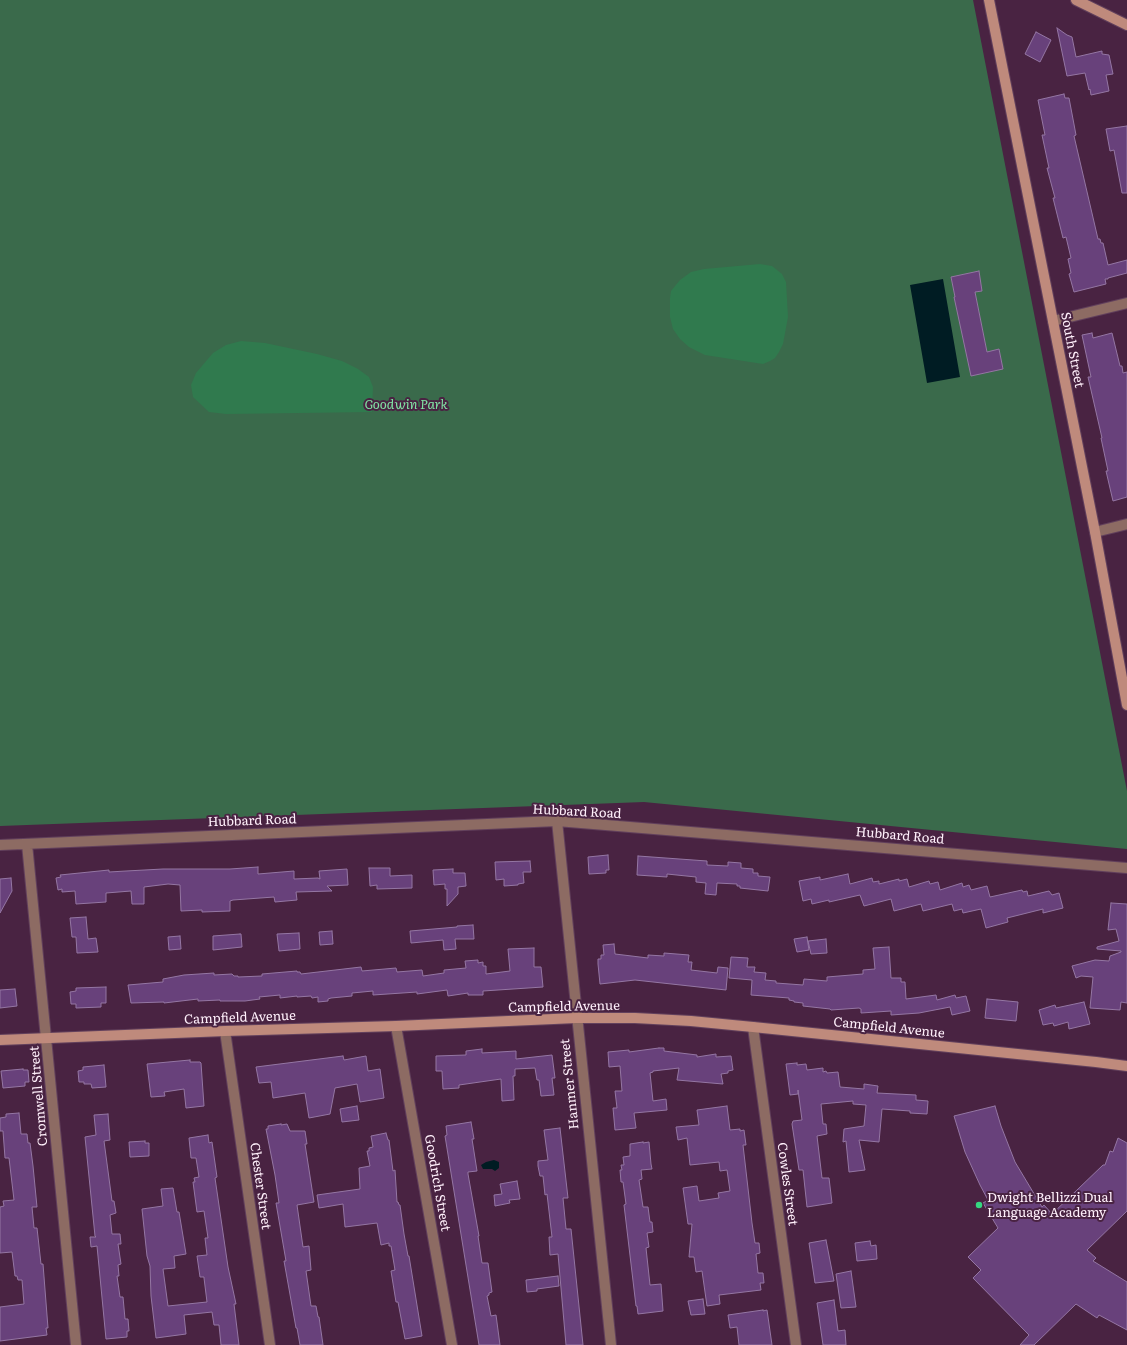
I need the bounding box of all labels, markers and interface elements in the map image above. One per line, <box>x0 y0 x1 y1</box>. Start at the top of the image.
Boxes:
street label: South Street <box>1057 311 1087 389</box>
park label: Goodwin Park <box>364 397 448 413</box>
street label: Hubbard Road <box>532 802 622 822</box>
street label: Hubbard Road <box>207 812 297 830</box>
street label: Hubbard Road <box>855 824 945 848</box>
street label: Campfield Avenue <box>508 998 620 1016</box>
street label: Campfield Avenue <box>184 1008 296 1028</box>
street label: Campfield Avenue <box>833 1014 945 1042</box>
street label: Hanmer Street <box>557 1038 583 1130</box>
street label: Cromwell Street <box>27 1045 51 1147</box>
street label: Goodrich Street <box>421 1133 453 1233</box>
street label: Cowles Street <box>773 1141 801 1227</box>
street label: Chester Street <box>246 1142 274 1230</box>
place label: Dwight Bellizzi Dual Language Academy <box>987 1190 1113 1221</box>
marker: Dwight Bellizzi Dual Language Academy <box>974 1200 984 1210</box>

